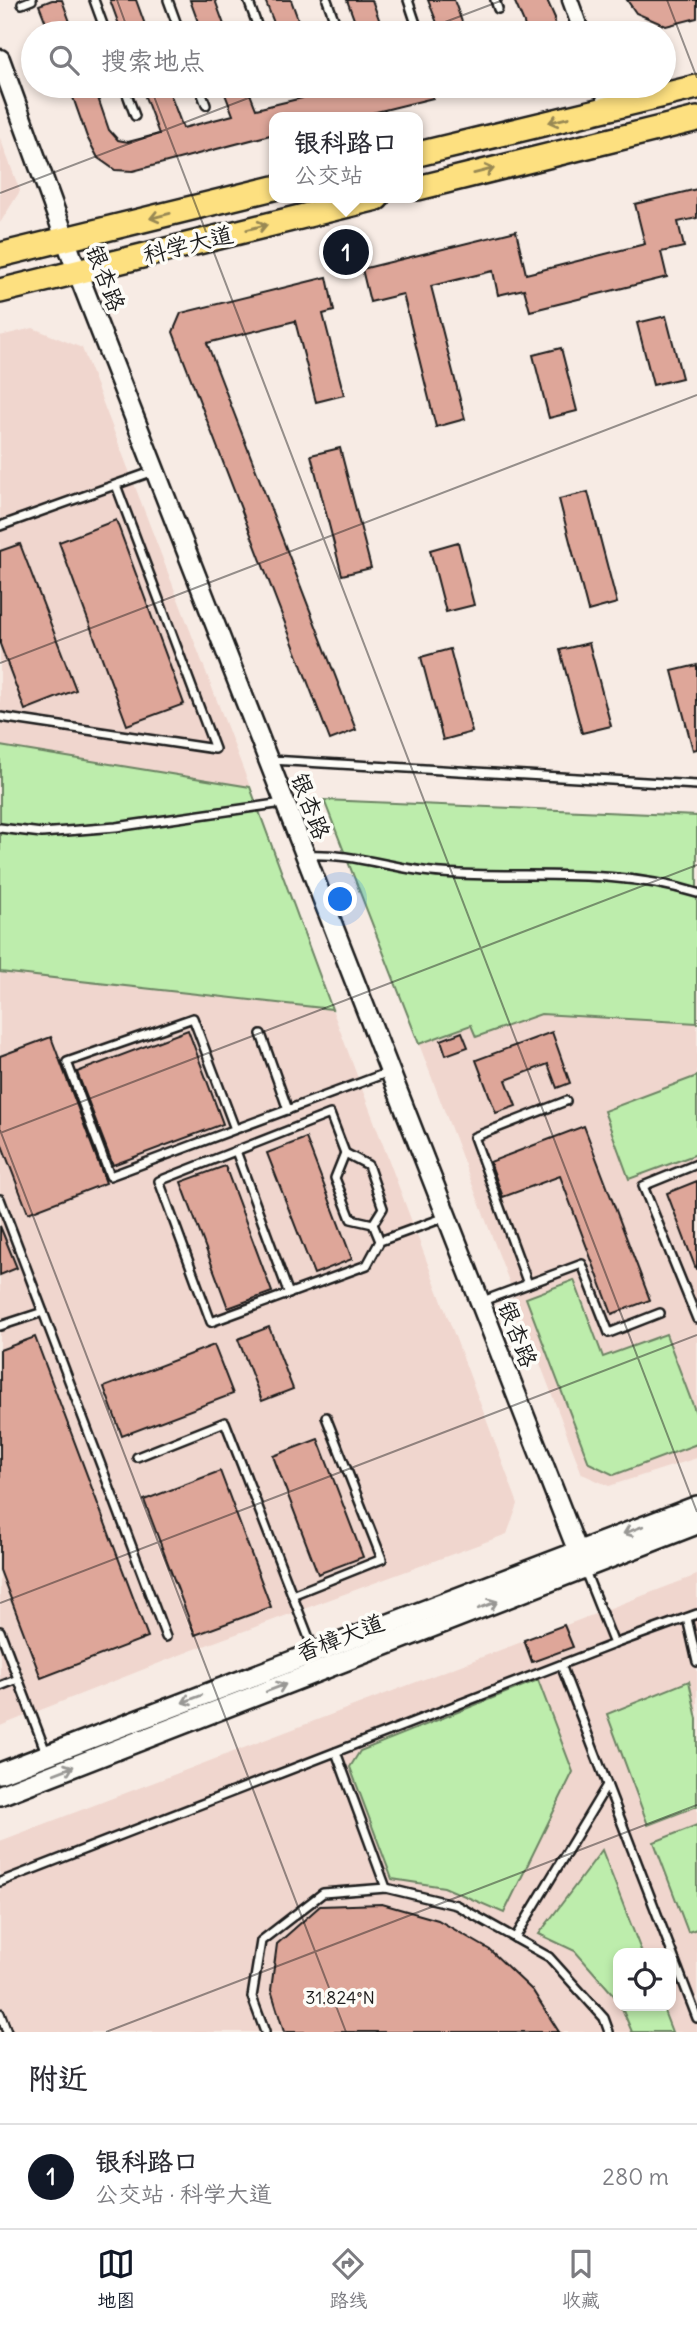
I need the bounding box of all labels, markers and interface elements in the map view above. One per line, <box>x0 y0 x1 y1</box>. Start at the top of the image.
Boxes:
search box <box>21 21 676 98</box>
icon: search <box>45 41 83 79</box>
text: 搜索地点 <box>101 44 205 77</box>
popup <box>269 112 423 203</box>
one-way arrow <box>548 114 571 127</box>
text: 银科路口 <box>294 126 398 159</box>
text: 公交站 <box>294 160 363 189</box>
one-way arrow <box>472 164 495 177</box>
one-way arrow <box>149 210 172 223</box>
street label: 科学大道 <box>140 219 236 269</box>
one-way arrow <box>245 220 267 233</box>
pin: 1 <box>323 226 369 278</box>
street label: 银杏路 <box>80 241 132 315</box>
street label: 银杏路 <box>285 769 337 843</box>
your location <box>323 882 357 916</box>
street label: 银杏路 <box>492 1297 544 1371</box>
one-way arrow <box>623 1524 644 1537</box>
one-way arrow <box>476 1598 498 1611</box>
street label: 香樟大道 <box>292 1607 388 1667</box>
one-way arrow <box>264 1680 286 1693</box>
one-way arrow <box>181 1694 203 1706</box>
one-way arrow <box>52 1763 74 1775</box>
map controls <box>613 1948 676 2011</box>
button: locate <box>613 1948 676 2011</box>
text: 31.824°N <box>305 1986 375 2009</box>
text: 附近 <box>28 2059 88 2097</box>
text: 银科路口 <box>95 2145 199 2178</box>
text: 1 <box>46 2162 56 2191</box>
text: 280 m <box>602 2162 669 2191</box>
text: 公交站 · 科学大道 <box>95 2179 272 2208</box>
tab: 地图 <box>97 2245 135 2312</box>
tab: 路线 <box>329 2245 368 2312</box>
tab: 收藏 <box>562 2245 600 2312</box>

